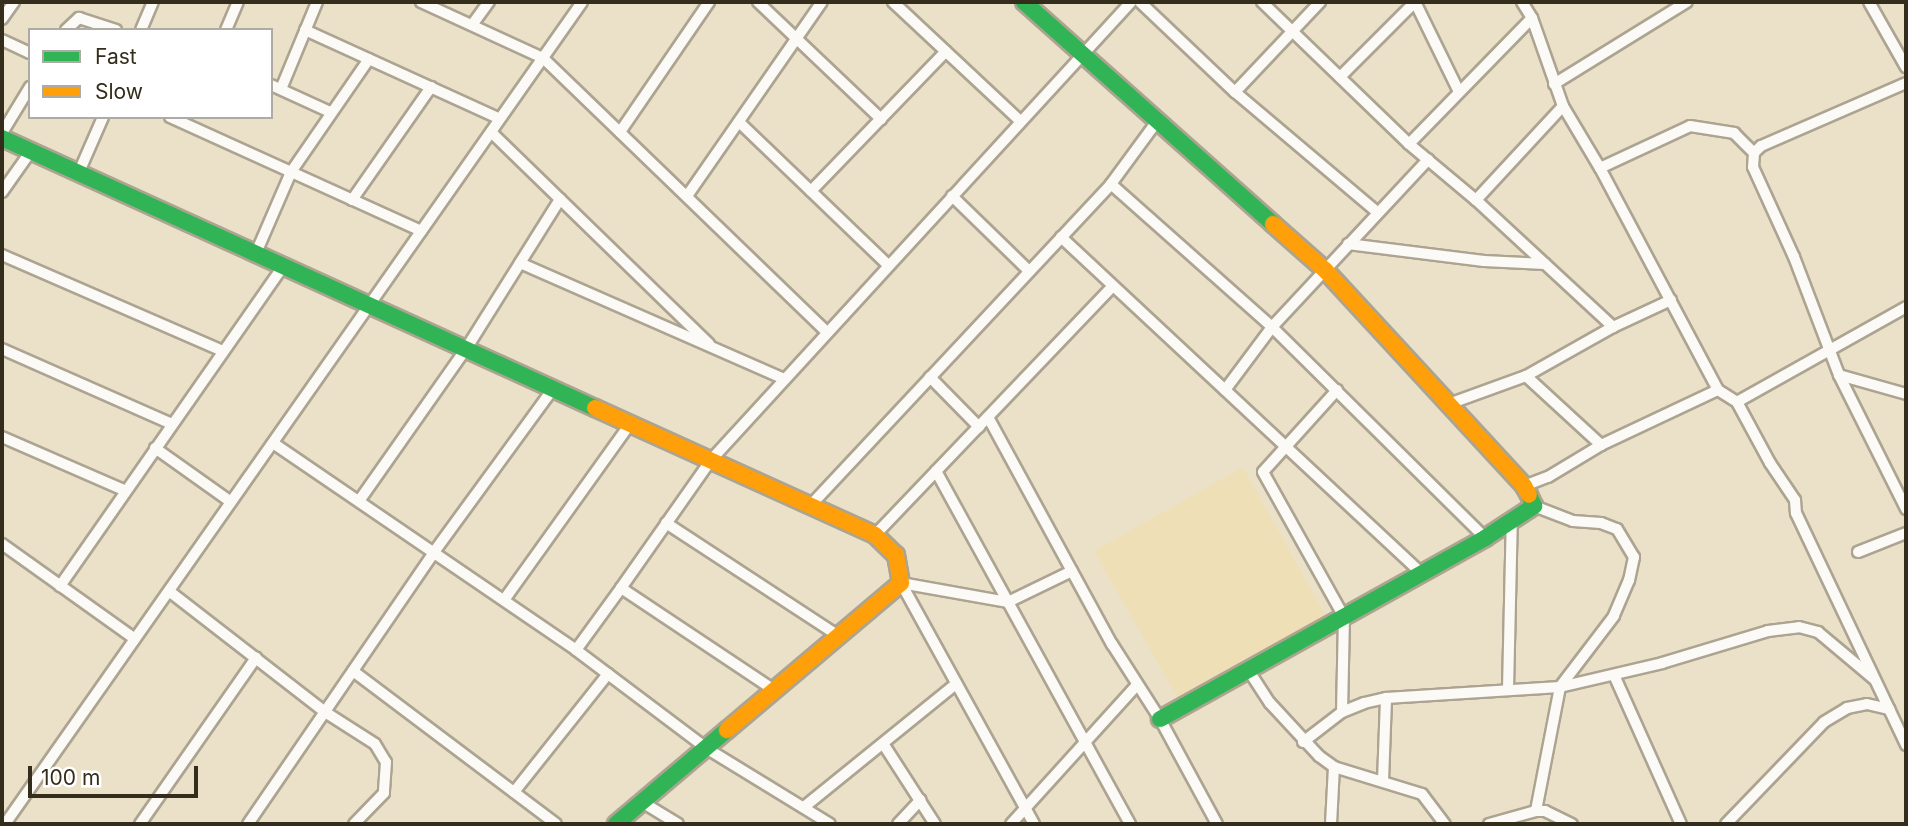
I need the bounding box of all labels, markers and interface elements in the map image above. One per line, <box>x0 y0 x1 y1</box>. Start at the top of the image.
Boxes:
legend <box>28 28 273 119</box>
text: Fast <box>95 44 137 69</box>
text: Slow <box>95 79 143 104</box>
scale bar <box>32 752 201 796</box>
text: 100 m <box>41 765 100 790</box>

